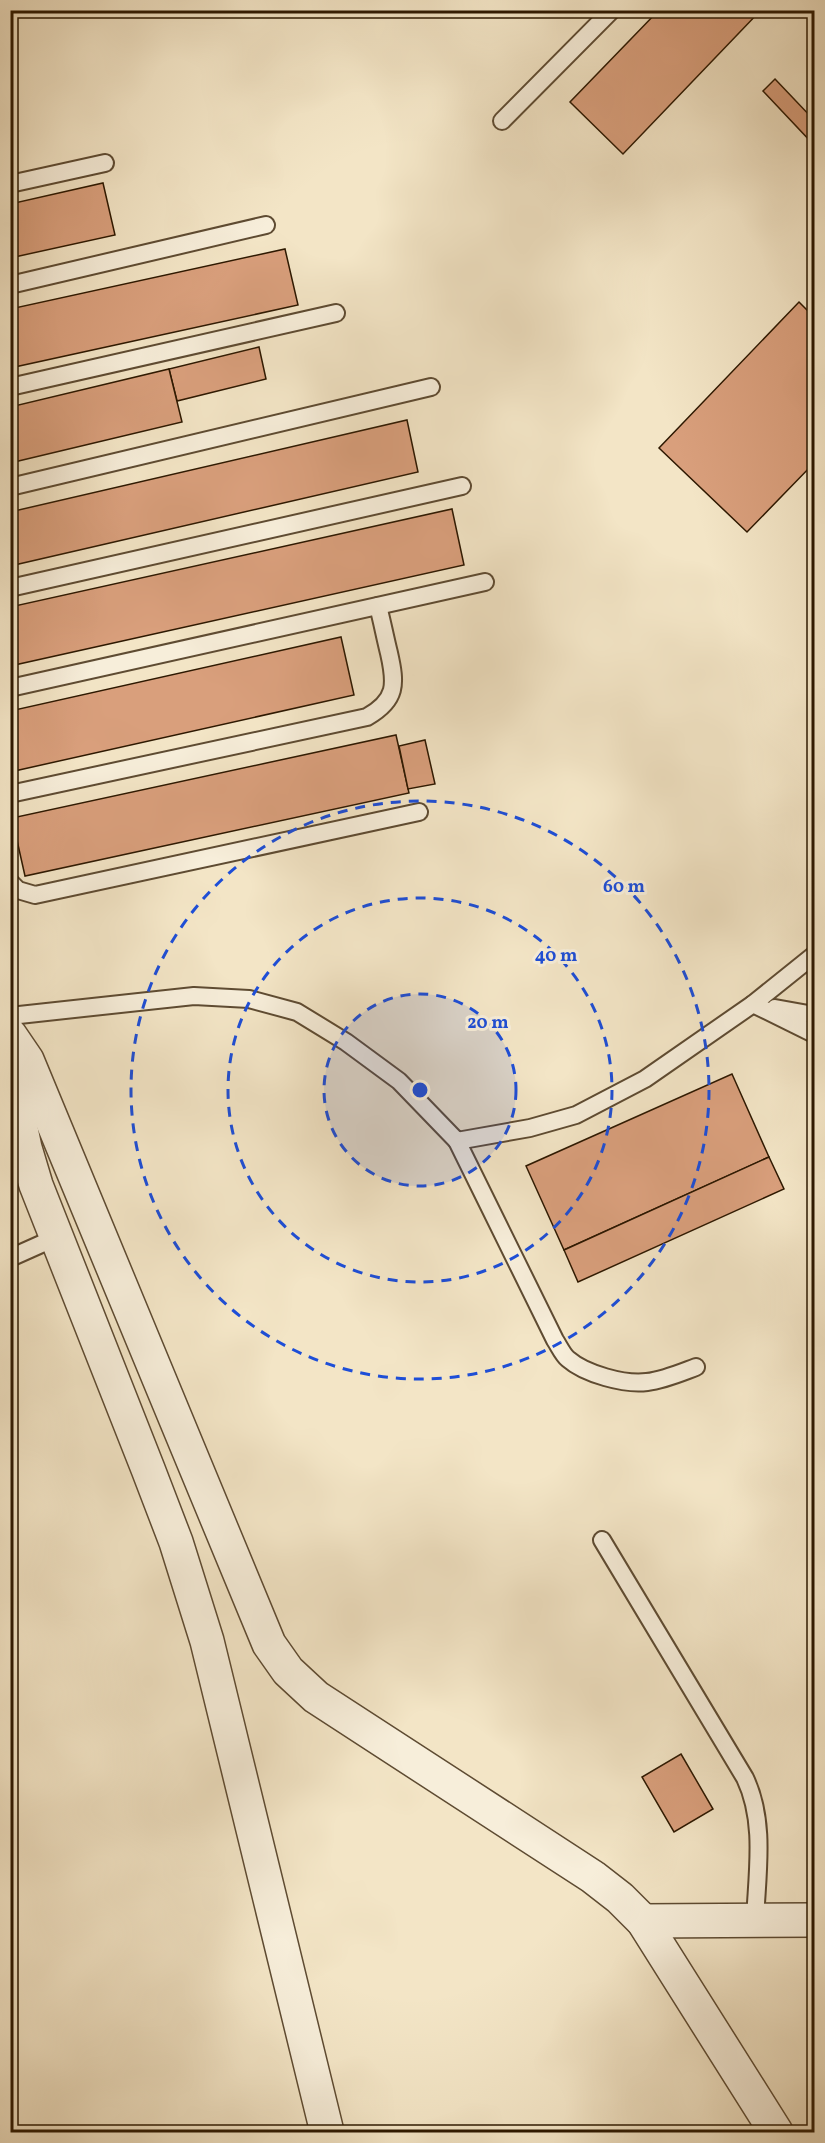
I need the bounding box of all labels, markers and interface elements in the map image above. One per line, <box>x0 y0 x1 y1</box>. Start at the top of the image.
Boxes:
text: 60 m <box>603 875 645 900</box>
text: 40 m <box>535 944 577 969</box>
text: 20 m <box>467 1011 509 1036</box>
centre of rings <box>410 1080 430 1100</box>

